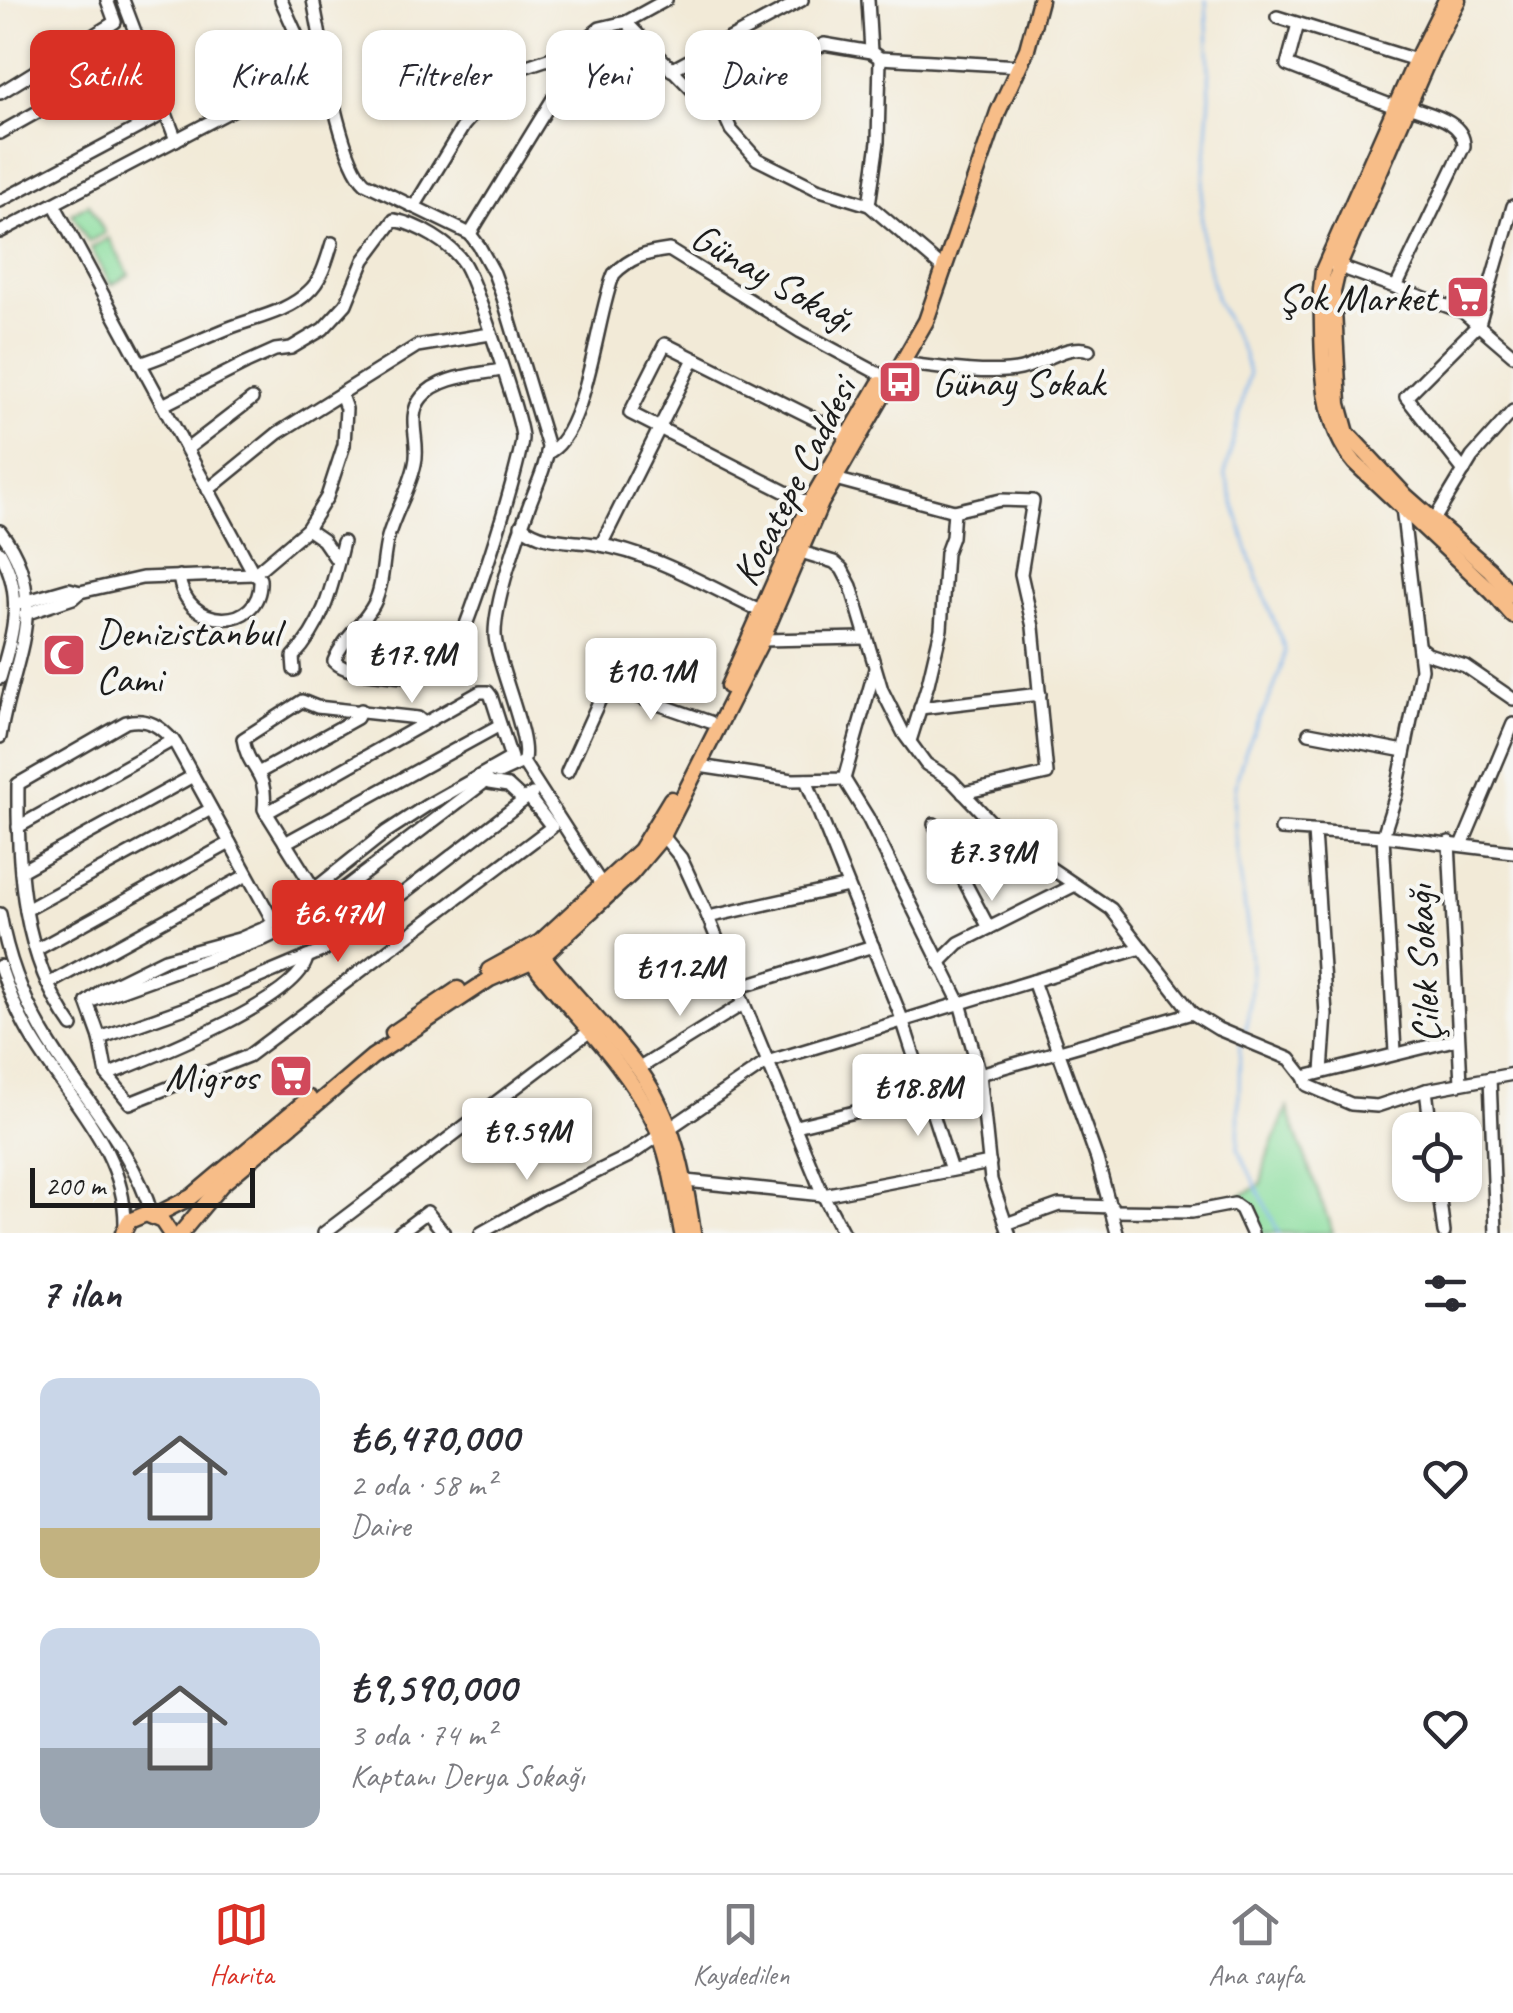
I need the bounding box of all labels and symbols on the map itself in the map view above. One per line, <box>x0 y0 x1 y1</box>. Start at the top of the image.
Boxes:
street label: Günay Sokağı <box>682 211 864 345</box>
place label: Şok Market <box>1278 273 1440 323</box>
supermarket icon: Şok Market <box>1445 274 1491 320</box>
place label: Günay Sokak <box>932 358 1108 408</box>
bus stop icon: Günay Sokak <box>877 359 923 405</box>
street label: Kocatepe Caddesi <box>720 365 870 594</box>
place label: Denizistanbul Cami <box>96 608 287 704</box>
pin: ₺17.9M <box>331 621 493 706</box>
mosque icon: Denizistanbul Cami <box>41 632 87 678</box>
pin: ₺10.1M <box>570 638 732 723</box>
pin: ₺7.39M <box>911 819 1073 904</box>
pin: ₺6.47M <box>257 880 419 965</box>
street label: Çilek Sokağı <box>1394 882 1452 1044</box>
pin: ₺11.2M <box>599 934 761 1019</box>
place label: Migros <box>165 1052 261 1102</box>
supermarket icon: Migros <box>268 1053 314 1099</box>
pin: ₺18.8M <box>837 1054 999 1139</box>
pin: ₺9.59M <box>446 1098 608 1183</box>
scale bar <box>30 1163 255 1208</box>

